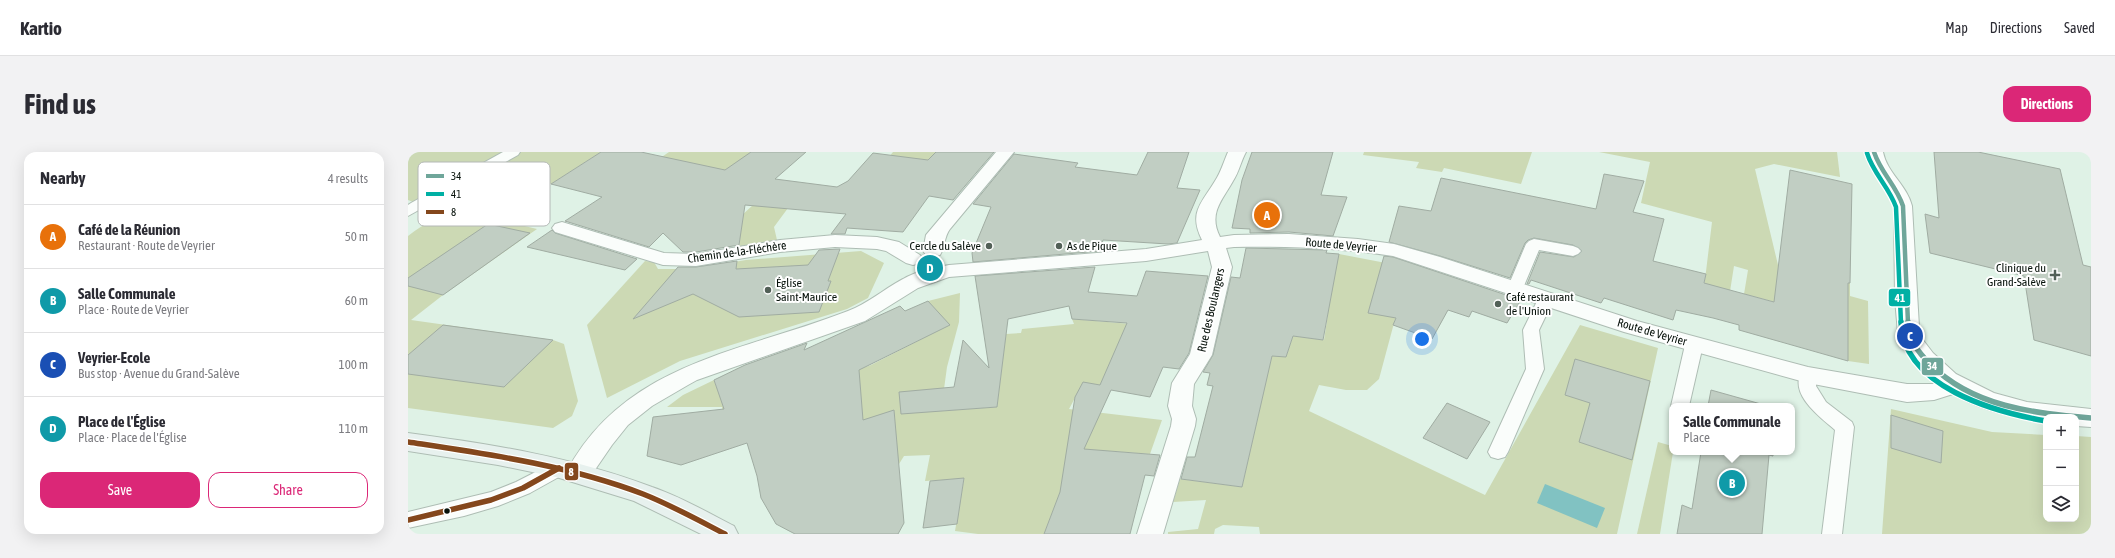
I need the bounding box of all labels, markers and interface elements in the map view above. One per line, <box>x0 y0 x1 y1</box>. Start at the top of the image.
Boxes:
text: Kartio <box>20 17 62 39</box>
text: Map <box>1945 20 1968 36</box>
text: Directions <box>1990 20 2042 36</box>
text: Saved <box>2064 20 2095 36</box>
button: Directions <box>2003 86 2091 122</box>
text: Find us <box>24 88 96 120</box>
legend <box>418 162 550 226</box>
text: Nearby <box>40 168 86 188</box>
text: 34 <box>451 170 461 182</box>
text: 4 results <box>328 171 368 186</box>
text: 41 <box>451 188 461 200</box>
pin: A <box>1254 200 1280 230</box>
text: 8 <box>451 206 456 218</box>
text: Café de la Réunion <box>78 221 180 238</box>
text: A <box>50 229 56 244</box>
text: 50 m <box>345 229 368 244</box>
street label: Route de Veyrier <box>1305 235 1378 255</box>
text: Restaurant · Route de Veyrier <box>78 238 215 253</box>
street label: Chemin de-la-Fléchère <box>687 238 787 266</box>
place label: Cercle du Salève <box>910 239 981 253</box>
place label: As de Pique <box>1067 239 1117 253</box>
marker: Cercle du Salève <box>984 241 994 251</box>
marker: As de Pique <box>1054 241 1064 251</box>
pin: D <box>917 253 943 283</box>
place label: Clinique du Grand-Salève <box>1987 261 2046 289</box>
street label: Rue des Boulangers <box>1195 267 1227 353</box>
marker: Clinique du Grand-Salève <box>2049 269 2061 281</box>
place label: Église Saint-Maurice <box>776 276 837 304</box>
text: Salle Communale <box>78 285 175 302</box>
marker: Église Saint-Maurice <box>763 285 773 295</box>
line badge: 41 <box>1888 288 1911 307</box>
place label: Café restaurant de l'Union <box>1506 290 1574 318</box>
text: 41 <box>1894 292 1905 304</box>
text: B <box>50 293 56 308</box>
text: 60 m <box>345 293 368 308</box>
marker: Café restaurant de l'Union <box>1493 299 1503 309</box>
text: Place · Route de Veyrier <box>78 302 189 317</box>
street label: Route de Veyrier <box>1616 315 1689 349</box>
pin: C <box>1897 321 1923 351</box>
your location <box>1412 329 1432 349</box>
text: Veyrier-Ecole <box>78 349 150 366</box>
text: C <box>50 357 56 372</box>
text: 100 m <box>339 357 368 372</box>
line badge: 34 <box>1921 357 1944 376</box>
text: 34 <box>1927 360 1937 372</box>
text: Bus stop · Avenue du Grand-Salève <box>78 366 240 381</box>
popup <box>1669 403 1795 455</box>
text: Place de l'Église <box>78 413 166 430</box>
text: Salle Communale <box>1683 413 1781 430</box>
map controls <box>2043 414 2079 522</box>
button: + <box>2043 414 2079 450</box>
text: D <box>49 421 57 436</box>
text: 110 m <box>339 421 368 436</box>
text: Place · Place de l'Église <box>78 430 187 445</box>
text: Place <box>1683 430 1710 445</box>
button: − <box>2043 450 2079 486</box>
line badge: 8 <box>564 462 579 481</box>
text: 8 <box>568 466 574 478</box>
pin: B <box>1719 468 1745 498</box>
button: Save <box>40 472 200 508</box>
button: Share <box>208 472 368 508</box>
button: layers <box>2043 486 2079 522</box>
unlabelled marker <box>442 506 452 516</box>

